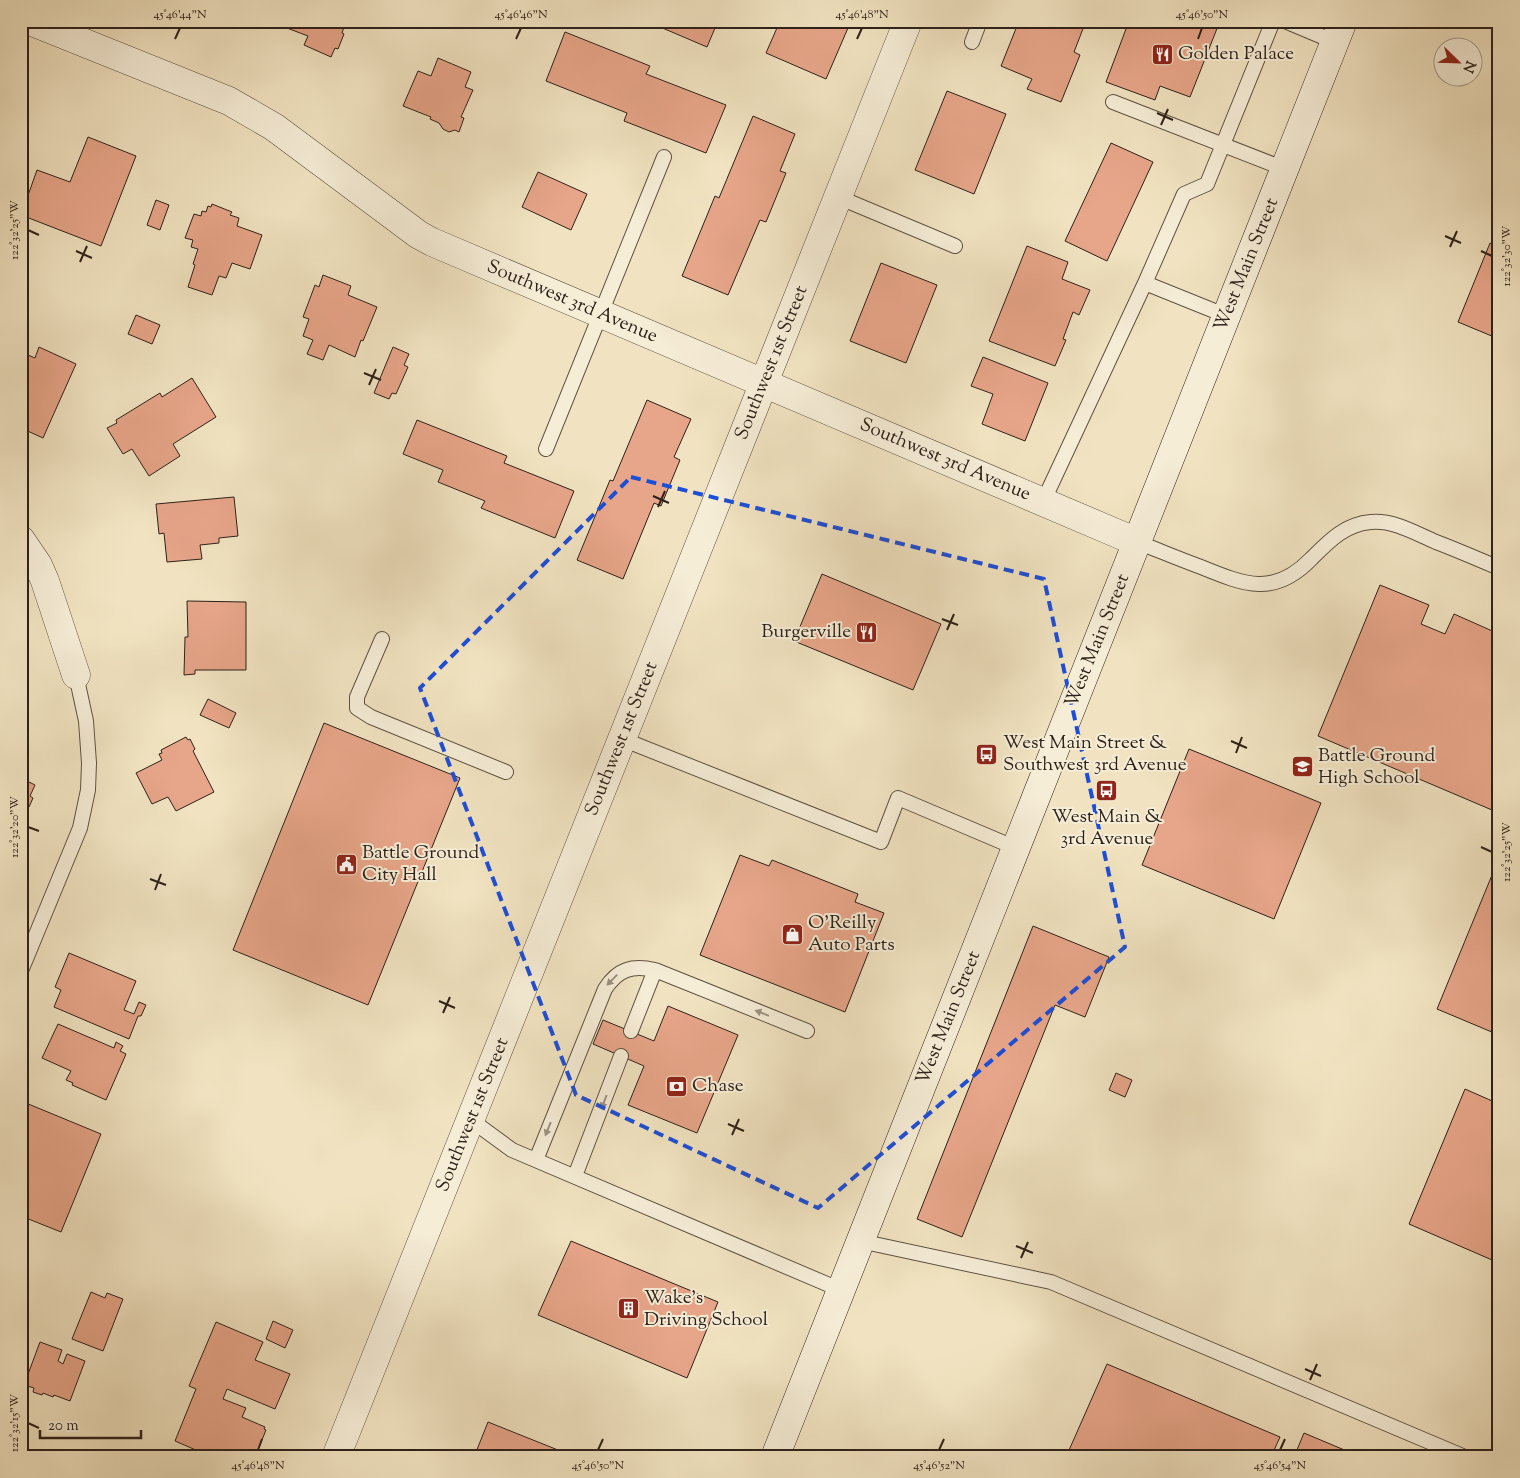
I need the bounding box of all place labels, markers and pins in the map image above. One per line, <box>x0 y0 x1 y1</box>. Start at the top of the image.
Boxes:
place label: Golden Palace <box>1178 41 1294 68</box>
restaurant icon: Golden Palace <box>1150 42 1174 66</box>
place label: Burgerville <box>761 619 851 646</box>
restaurant icon: Burgerville <box>855 620 879 644</box>
place label: West Main Street & Southwest 3rd Avenue <box>1003 730 1187 779</box>
bus stop icon: West Main Street & Southwest 3rd Avenue <box>975 742 999 766</box>
place label: Battle Ground High School <box>1318 743 1436 792</box>
school or university icon: Battle Ground High School <box>1290 755 1314 779</box>
bus stop icon: West Main & 3rd Avenue <box>1095 779 1119 803</box>
place label: West Main & 3rd Avenue <box>1052 804 1163 853</box>
place label: Battle Ground City Hall <box>362 840 480 889</box>
public building icon: Battle Ground City Hall <box>334 852 358 876</box>
place label: O'Reilly Auto Parts <box>808 910 895 959</box>
shop icon: O'Reilly Auto Parts <box>780 922 804 946</box>
place label: Chase <box>692 1073 744 1100</box>
bank icon: Chase <box>664 1074 688 1098</box>
place label: Wake's Driving School <box>644 1285 768 1334</box>
building icon: Wake's Driving School <box>616 1297 640 1321</box>

